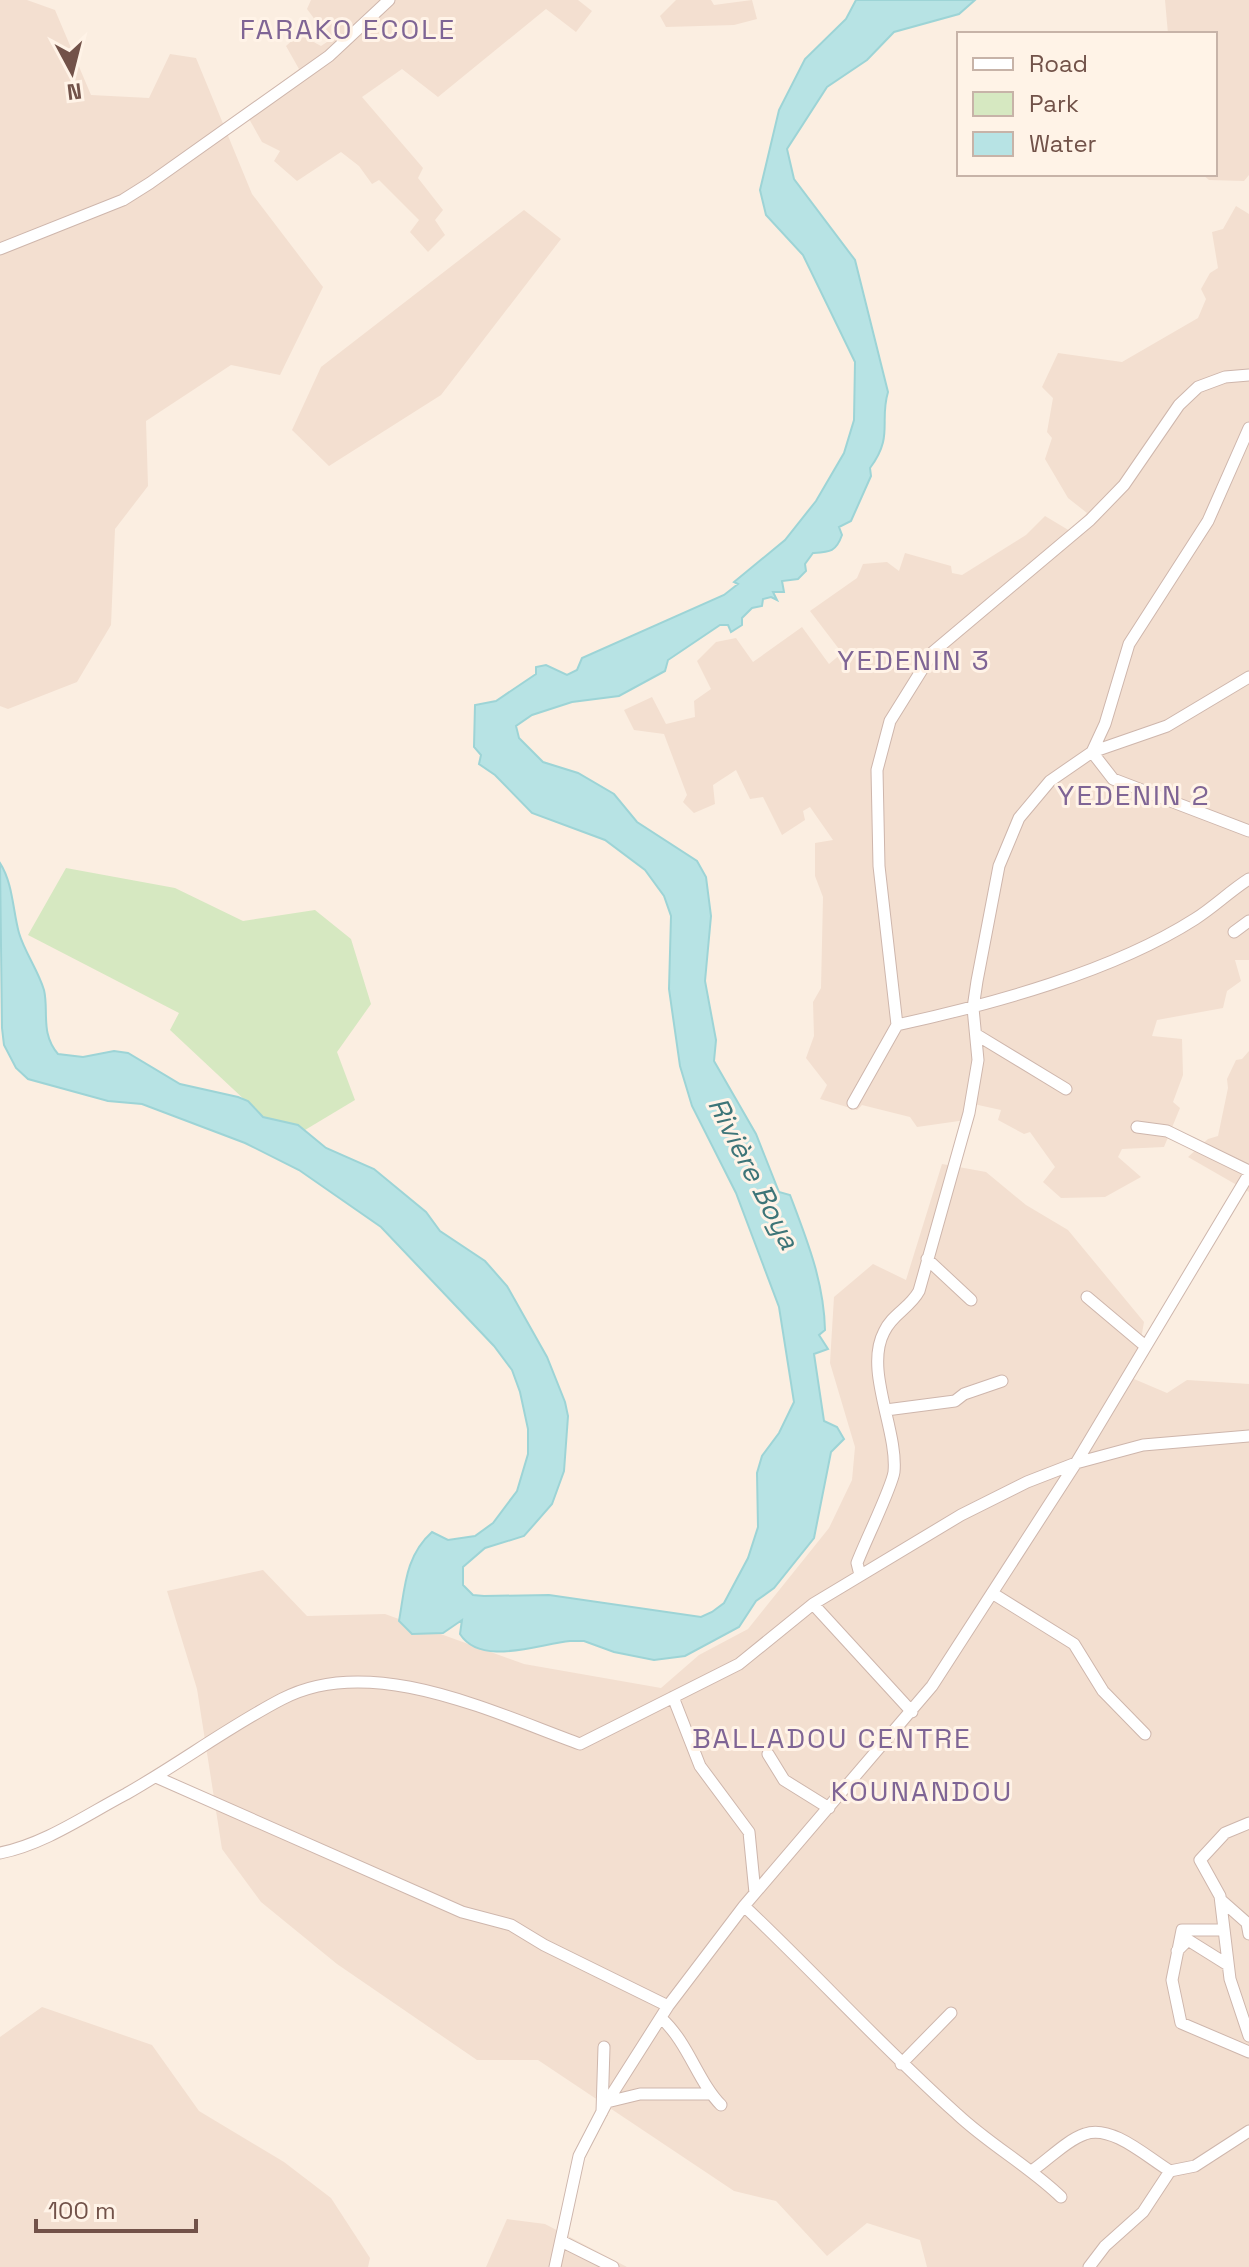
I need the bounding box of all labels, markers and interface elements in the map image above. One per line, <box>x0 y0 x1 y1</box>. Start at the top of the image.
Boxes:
district label: FARAKO ECOLE <box>240 11 456 47</box>
north arrow <box>32 32 112 112</box>
legend <box>957 32 1217 176</box>
text: Road <box>1029 48 1088 79</box>
text: N <box>65 77 83 107</box>
text: Park <box>1029 88 1079 119</box>
text: Water <box>1029 128 1097 159</box>
district label: YEDENIN 3 <box>837 642 991 678</box>
district label: YEDENIN 2 <box>1057 777 1211 813</box>
water label: Rivière Boya <box>700 1091 808 1256</box>
district label: BALLADOU CENTRE <box>692 1720 972 1756</box>
district label: KOUNANDOU <box>831 1773 1013 1809</box>
scale bar <box>36 2183 196 2233</box>
text: 100 m <box>48 2195 116 2226</box>

